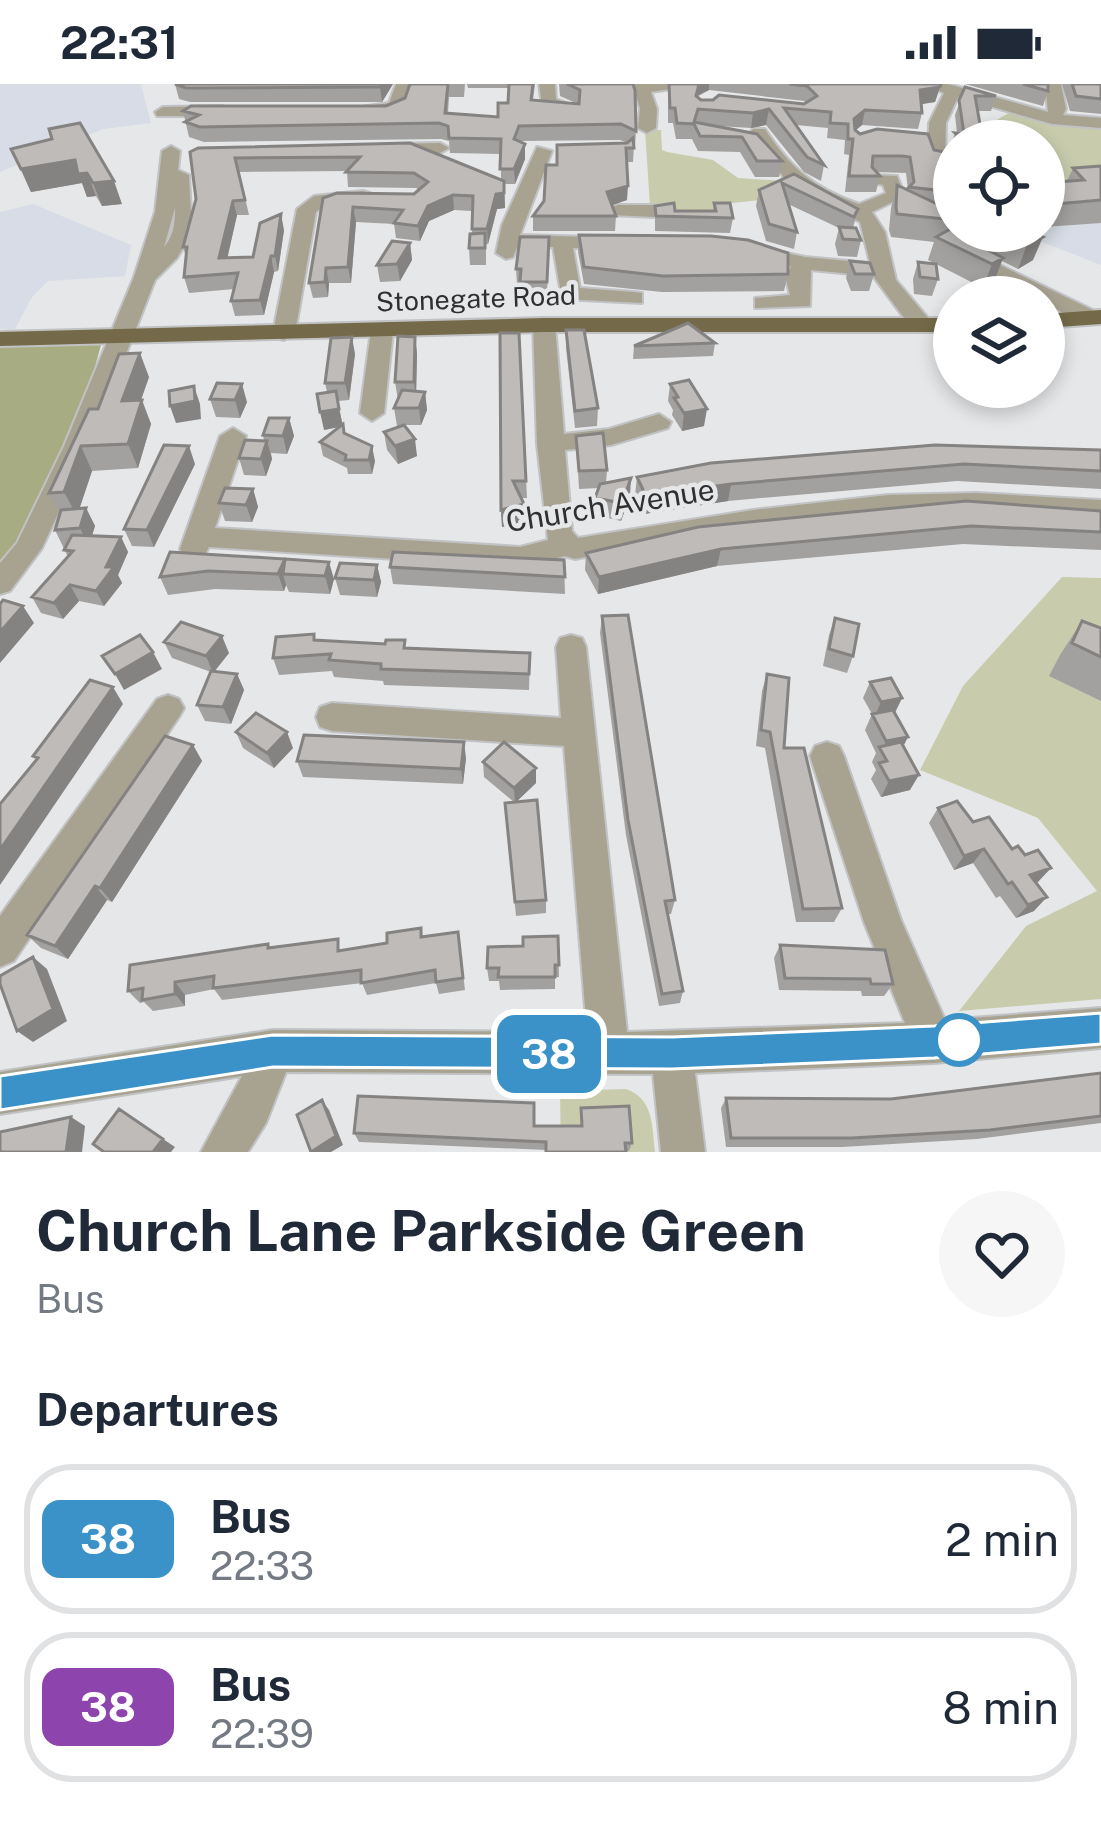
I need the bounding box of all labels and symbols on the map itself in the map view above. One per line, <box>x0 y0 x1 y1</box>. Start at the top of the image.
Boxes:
street label: Stonegate Road <box>375 279 577 317</box>
street label: Church Avenue <box>503 471 717 539</box>
line badge: 38 <box>495 1015 603 1093</box>
unlabelled marker <box>934 1015 984 1065</box>

